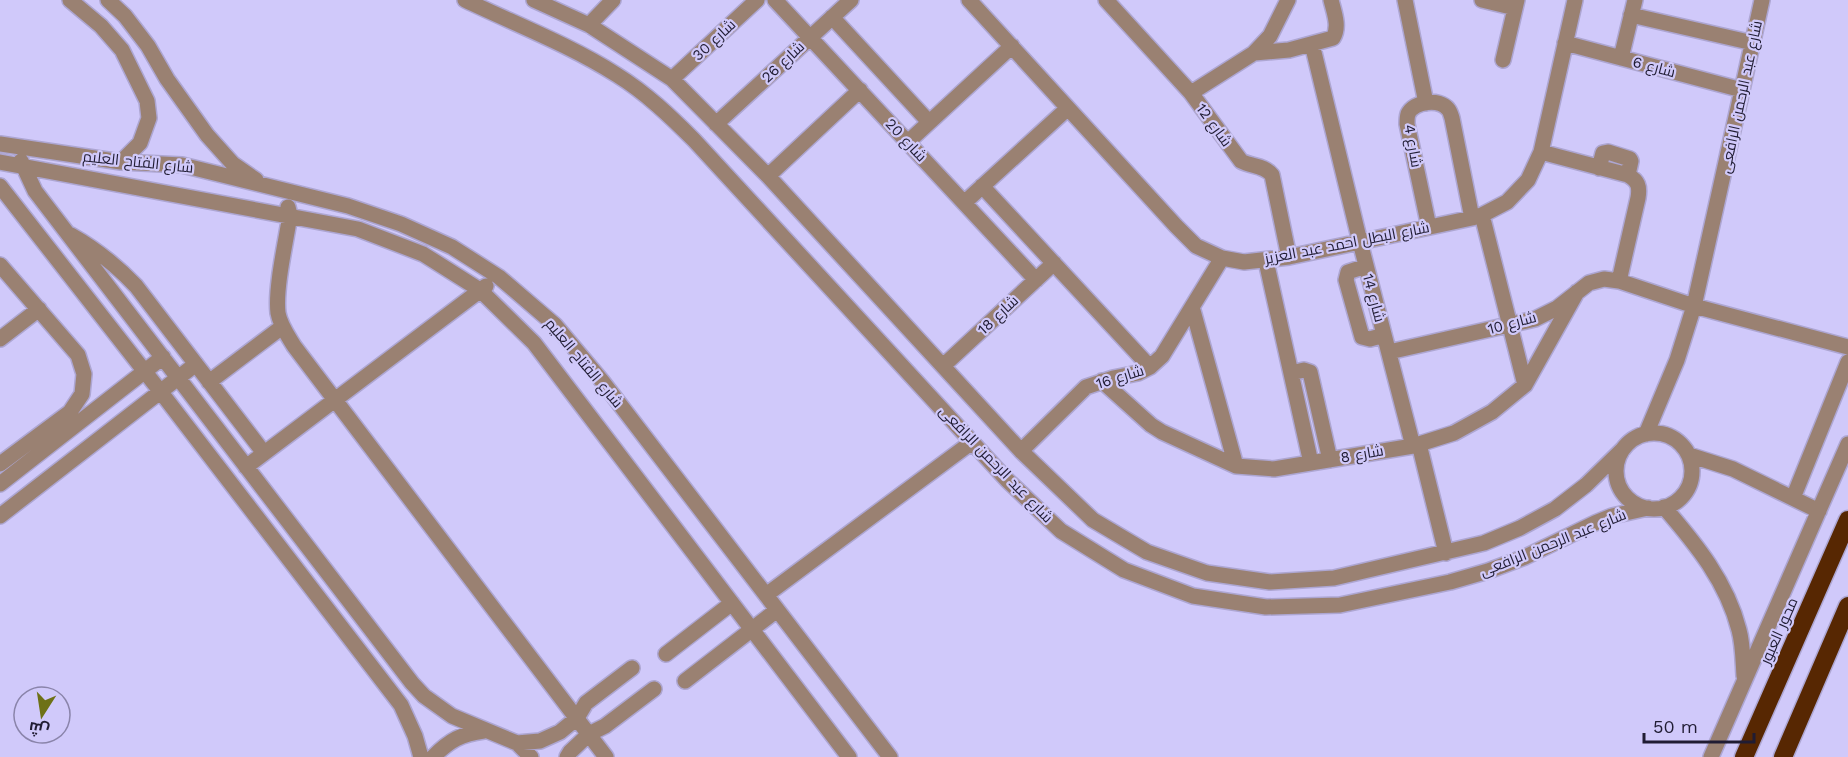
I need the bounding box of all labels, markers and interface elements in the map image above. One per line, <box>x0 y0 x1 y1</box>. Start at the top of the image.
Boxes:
street label: شارع 30 <box>689 16 741 66</box>
street label: شارع عبد الرحمن الرافعى <box>1716 19 1768 176</box>
street label: شارع 26 <box>758 38 810 88</box>
street label: شارع 6 <box>1630 53 1677 83</box>
street label: شارع 12 <box>1191 100 1236 151</box>
street label: شارع 20 <box>880 115 930 167</box>
street label: شارع 4 <box>1398 123 1426 169</box>
street label: شارع الفتاح العليم <box>82 147 194 179</box>
street label: شارع البطل احمد عبد العزيز <box>1262 218 1431 270</box>
street label: شارع 14 <box>1357 272 1389 325</box>
street label: شارع 18 <box>974 292 1024 340</box>
street label: شارع 10 <box>1486 308 1539 340</box>
street label: شارع الفتاح العليم <box>540 315 627 413</box>
street label: شارع 16 <box>1094 361 1147 395</box>
street label: شارع عبد الرحمن الرافعى <box>934 402 1057 528</box>
street label: شارع 8 <box>1339 441 1385 469</box>
street label: شارع عبد الرحمن الرافعى <box>1477 505 1629 582</box>
street label: محور العبور <box>1756 595 1802 668</box>
north arrow <box>12 685 72 745</box>
scale bar <box>1644 706 1754 744</box>
text: 50 m <box>1653 716 1698 737</box>
text: ش <box>27 718 51 741</box>

